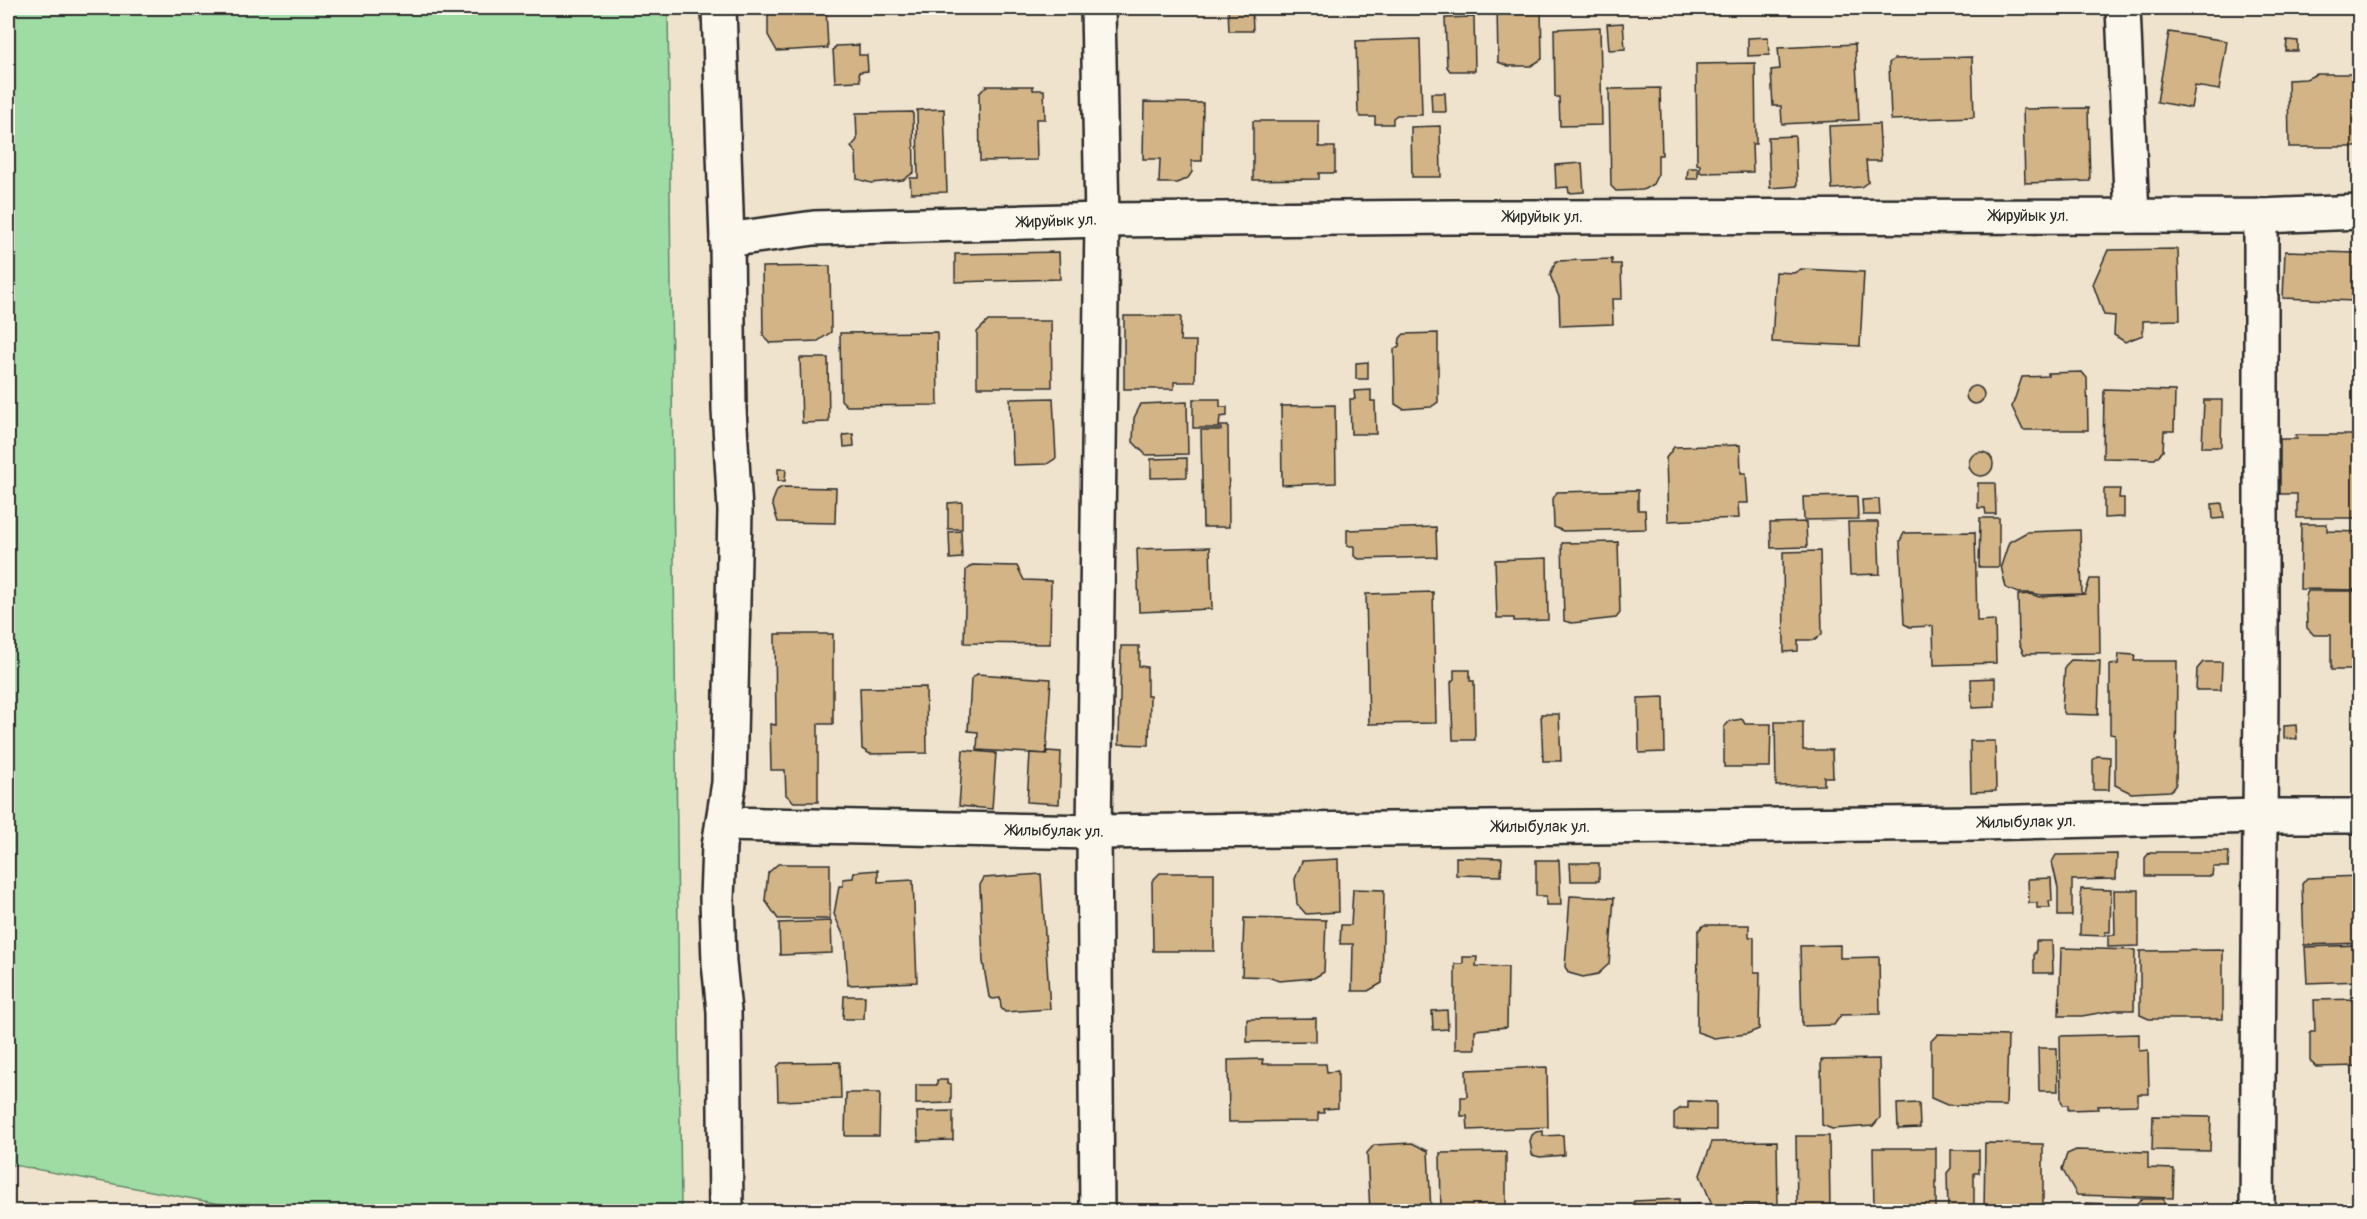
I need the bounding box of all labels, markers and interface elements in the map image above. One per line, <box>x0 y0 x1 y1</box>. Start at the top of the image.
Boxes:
street label: Жируйык ул. <box>1986 206 2069 226</box>
street label: Жируйык ул. <box>1500 207 1583 227</box>
street label: Жируйык ул. <box>1014 210 1097 232</box>
street label: Жилыбулак ул. <box>1975 811 2076 833</box>
street label: Жилыбулак ул. <box>1489 817 1590 837</box>
street label: Жилыбулак ул. <box>1003 820 1104 842</box>

